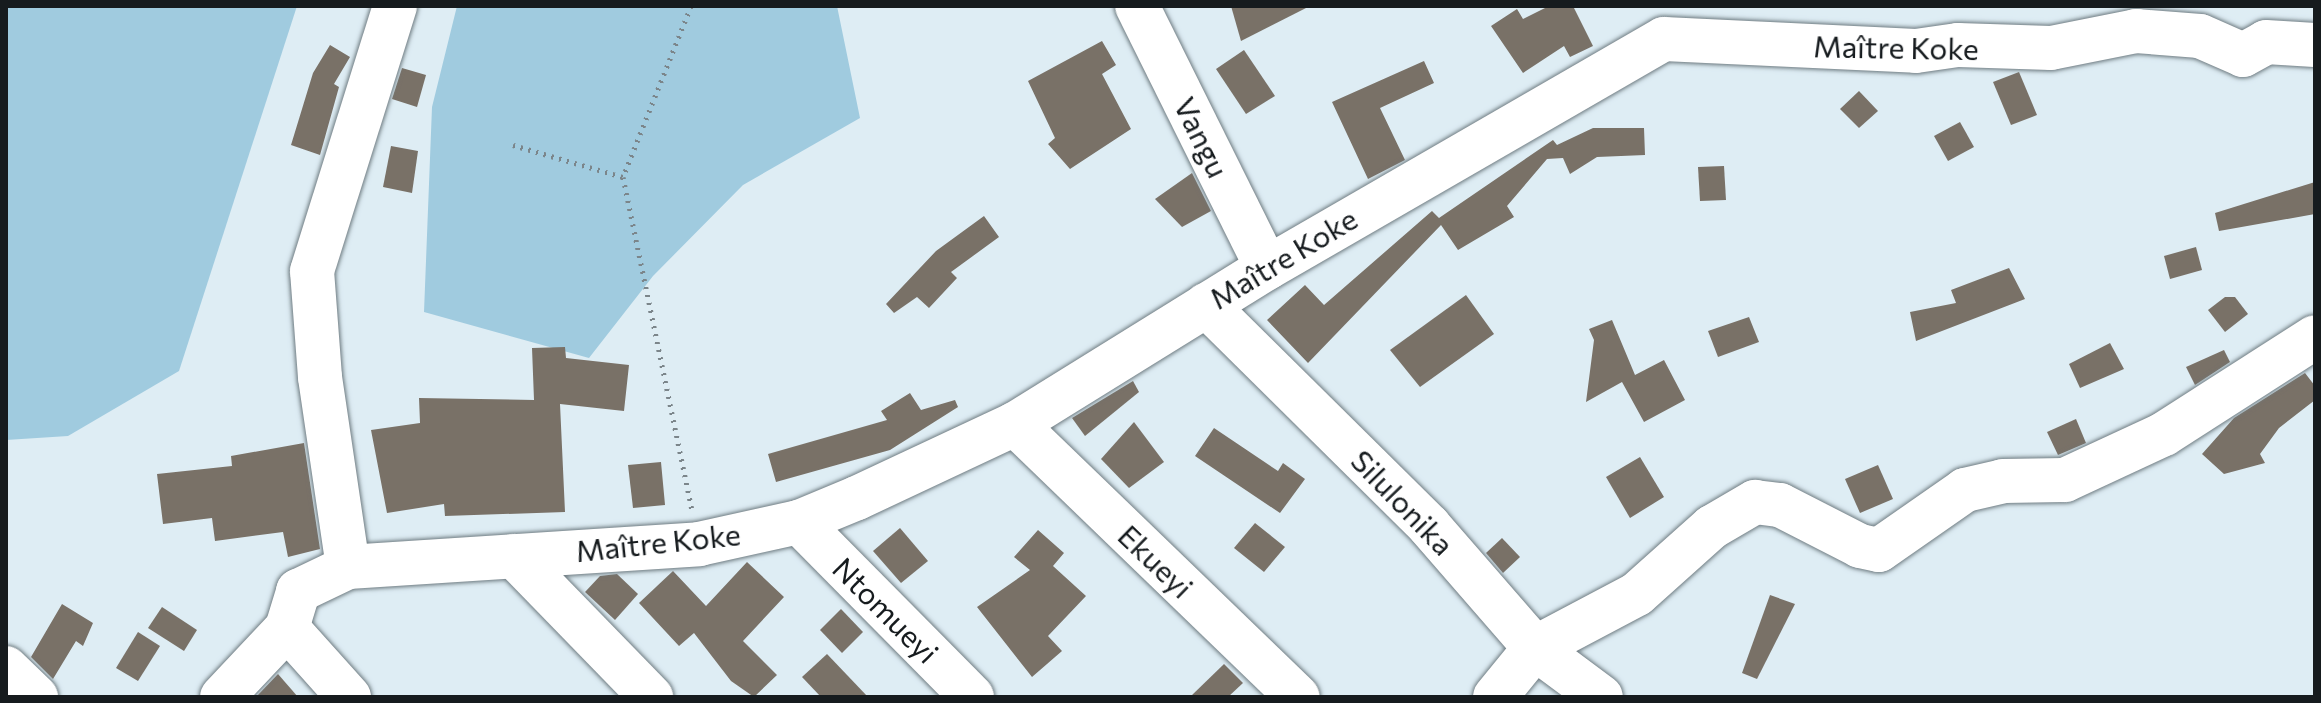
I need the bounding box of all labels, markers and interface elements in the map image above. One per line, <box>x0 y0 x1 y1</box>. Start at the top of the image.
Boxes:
street label: Maître Koke <box>1813 28 1979 66</box>
street label: Vangu <box>1167 91 1237 183</box>
street label: Maître Koke <box>1203 200 1363 316</box>
street label: Silulonika <box>1344 442 1462 562</box>
street label: Maître Koke <box>574 515 742 569</box>
street label: Ekueyi <box>1111 517 1201 605</box>
street label: Ntomueyi <box>826 550 946 670</box>

